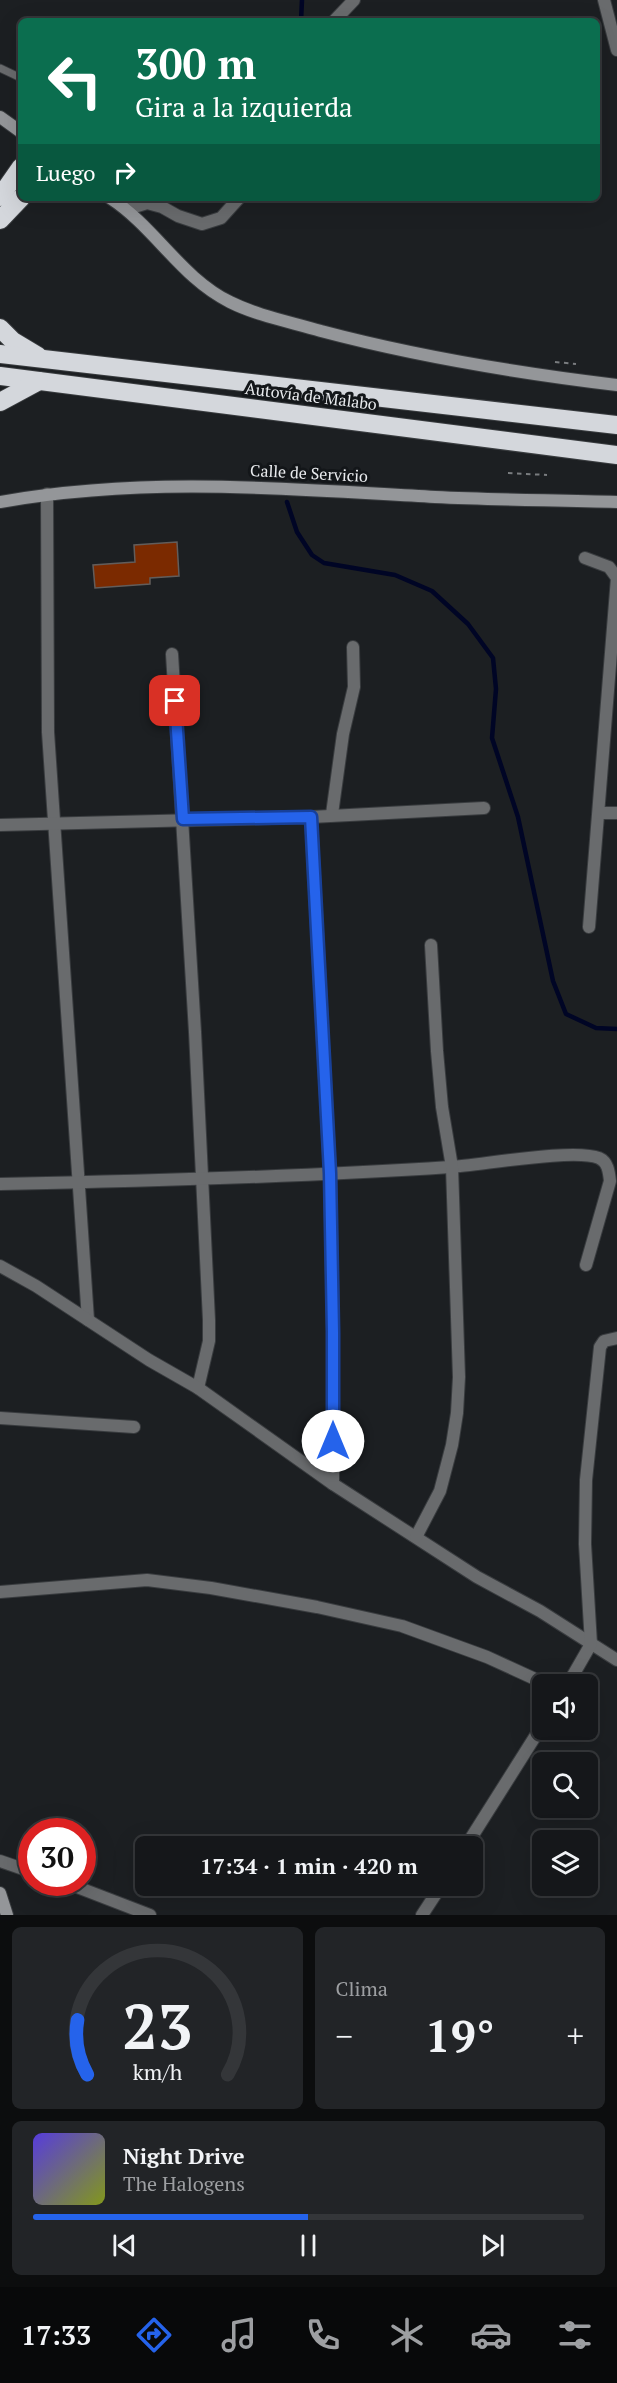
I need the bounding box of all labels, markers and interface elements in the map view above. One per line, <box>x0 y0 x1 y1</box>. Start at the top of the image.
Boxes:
text: 300 m <box>135 35 256 91</box>
icon: left <box>36 42 114 120</box>
text: Gira a la izquierda <box>135 89 353 125</box>
icon: right <box>108 156 141 189</box>
text: Luego <box>36 158 96 187</box>
street label: Autovía de Malabo <box>244 377 378 415</box>
street label: Calle de Servicio <box>250 459 369 487</box>
pin <box>149 675 200 726</box>
icon: arrive <box>158 684 191 717</box>
position arrow <box>301 1409 365 1473</box>
map controls <box>532 1674 598 1896</box>
button: sound <box>532 1674 598 1740</box>
button: search <box>532 1752 598 1818</box>
speed limit sign: 30 <box>18 1818 96 1896</box>
button: layers <box>532 1830 598 1896</box>
text: 17:34 · 1 min · 420 m <box>200 1851 418 1880</box>
text: Clima <box>336 1975 388 2002</box>
text: 23 <box>122 1984 193 2067</box>
text: 19° <box>425 2005 494 2065</box>
text: − <box>336 2014 353 2057</box>
text: + <box>566 2014 584 2057</box>
text: km/h <box>132 2058 182 2086</box>
text: Night Drive <box>123 2141 245 2170</box>
text: The Halogens <box>123 2170 245 2197</box>
icon: previous <box>108 2229 141 2262</box>
icon: pause <box>292 2229 325 2262</box>
icon: next <box>476 2229 509 2262</box>
icon: directions <box>133 2314 175 2356</box>
icon: music <box>218 2314 260 2356</box>
icon: phone <box>302 2314 344 2356</box>
icon: climate <box>386 2314 428 2356</box>
icon: car <box>470 2314 512 2356</box>
icon: filters <box>554 2314 596 2356</box>
text: 17:33 <box>21 2317 91 2353</box>

